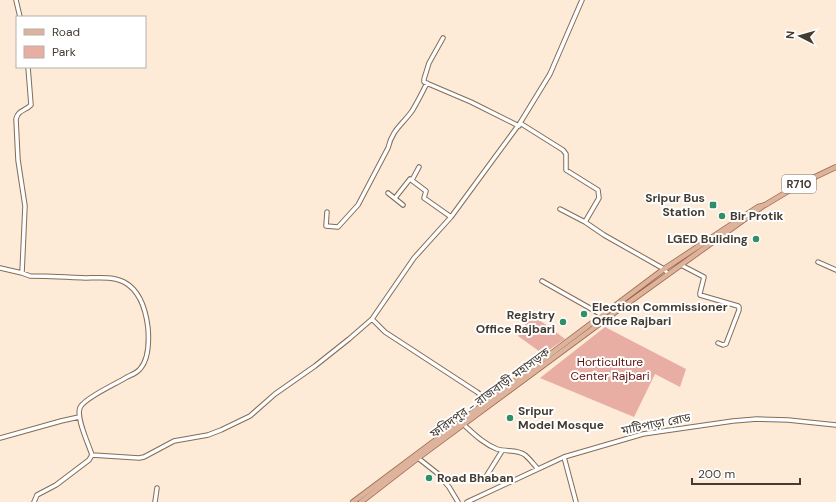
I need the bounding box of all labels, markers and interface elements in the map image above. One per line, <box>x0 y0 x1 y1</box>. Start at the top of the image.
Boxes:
legend <box>16 16 146 68</box>
north arrow <box>780 16 820 56</box>
text: Road <box>52 24 80 40</box>
text: N <box>783 30 797 40</box>
text: Park <box>52 44 76 60</box>
road number: R710 <box>782 175 816 193</box>
place label: Sripur Bus Station <box>645 190 705 220</box>
marker: Sripur Bus Station <box>708 200 718 210</box>
place label: Bir Protik <box>730 208 783 224</box>
marker: Bir Protik <box>717 211 727 221</box>
place label: LGED Buliding <box>667 231 748 247</box>
marker: LGED Buliding <box>751 234 761 244</box>
place label: Election Commissioner Office Rajbari <box>592 299 728 329</box>
place label: Registry Office Rajbari <box>476 307 556 337</box>
marker: Election Commissioner Office Rajbari <box>579 309 589 319</box>
marker: Registry Office Rajbari <box>558 317 568 327</box>
street label: ফরিদপুর - রাজবাড়ী মহাসড়ক <box>426 344 553 442</box>
park label: Horticulture Center Rajbari <box>570 354 650 384</box>
place label: Sripur Model Mosque <box>518 403 604 433</box>
street label: মাটিপাড়া রোড <box>619 409 692 439</box>
marker: Sripur Model Mosque <box>505 413 515 423</box>
scale bar <box>692 460 800 486</box>
text: 200 m <box>698 466 735 482</box>
place label: Road Bhaban <box>437 470 514 486</box>
marker: Road Bhaban <box>424 473 434 483</box>

